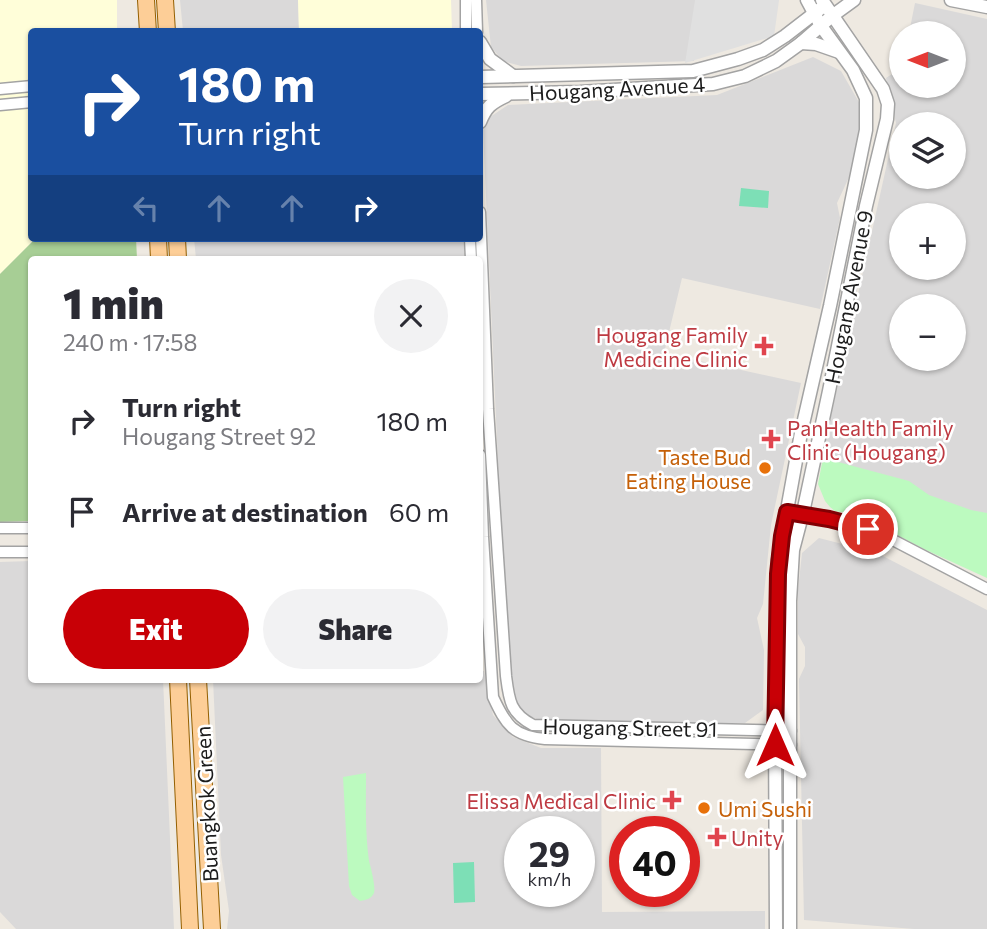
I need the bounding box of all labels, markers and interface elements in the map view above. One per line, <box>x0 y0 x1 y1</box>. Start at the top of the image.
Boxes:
north arrow <box>889 21 966 98</box>
map controls <box>889 21 966 371</box>
text: 180 m <box>178 52 315 112</box>
icon: right <box>63 56 154 147</box>
street label: Hougang Avenue 4 <box>528 71 706 105</box>
text: Turn right <box>178 112 321 152</box>
button: layers <box>889 112 966 189</box>
icon: left <box>127 189 165 227</box>
icon: ahead <box>200 189 238 227</box>
icon: ahead <box>273 189 311 227</box>
icon: right <box>346 189 384 227</box>
button: + <box>889 203 966 280</box>
street label: Hougang Avenue 9 <box>819 208 877 386</box>
text: 1 min <box>63 276 164 328</box>
button: close <box>374 279 448 353</box>
button: − <box>889 294 966 371</box>
place label: Hougang Family Medicine Clinic <box>596 322 748 371</box>
text: 240 m · 17:58 <box>63 328 197 356</box>
marker: Hougang Family Medicine Clinic <box>754 336 774 356</box>
text: Turn right <box>122 391 241 422</box>
icon: right <box>63 402 101 440</box>
text: 180 m <box>376 405 448 436</box>
place label: PanHealth Family Clinic (Hougang) <box>787 415 954 464</box>
text: Hougang Street 92 <box>122 422 316 450</box>
marker: PanHealth Family Clinic (Hougang) <box>761 429 781 449</box>
place label: Taste Bud Eating House <box>625 444 751 493</box>
marker: Taste Bud Eating House <box>757 460 773 476</box>
icon: arrive <box>63 493 101 531</box>
text: Arrive at destination <box>122 496 368 527</box>
text: 60 m <box>389 496 449 527</box>
pin <box>838 499 898 559</box>
icon: arrive <box>849 510 887 548</box>
button: Exit <box>63 589 249 669</box>
button: Share <box>263 589 448 669</box>
position arrow <box>738 708 812 782</box>
street label: Hougang Street 91 <box>542 713 718 741</box>
street label: Buangkok Green <box>189 725 223 883</box>
place label: Elissa Medical Clinic <box>466 788 656 813</box>
marker: Elissa Medical Clinic <box>662 790 682 810</box>
place label: Umi Sushi <box>718 796 812 821</box>
marker: Umi Sushi <box>696 800 712 816</box>
speed limit sign: 40 <box>609 816 700 907</box>
place label: Unity <box>731 825 783 850</box>
marker: Unity <box>709 829 725 845</box>
text: 29 <box>529 831 570 874</box>
text: km/h <box>528 868 571 890</box>

